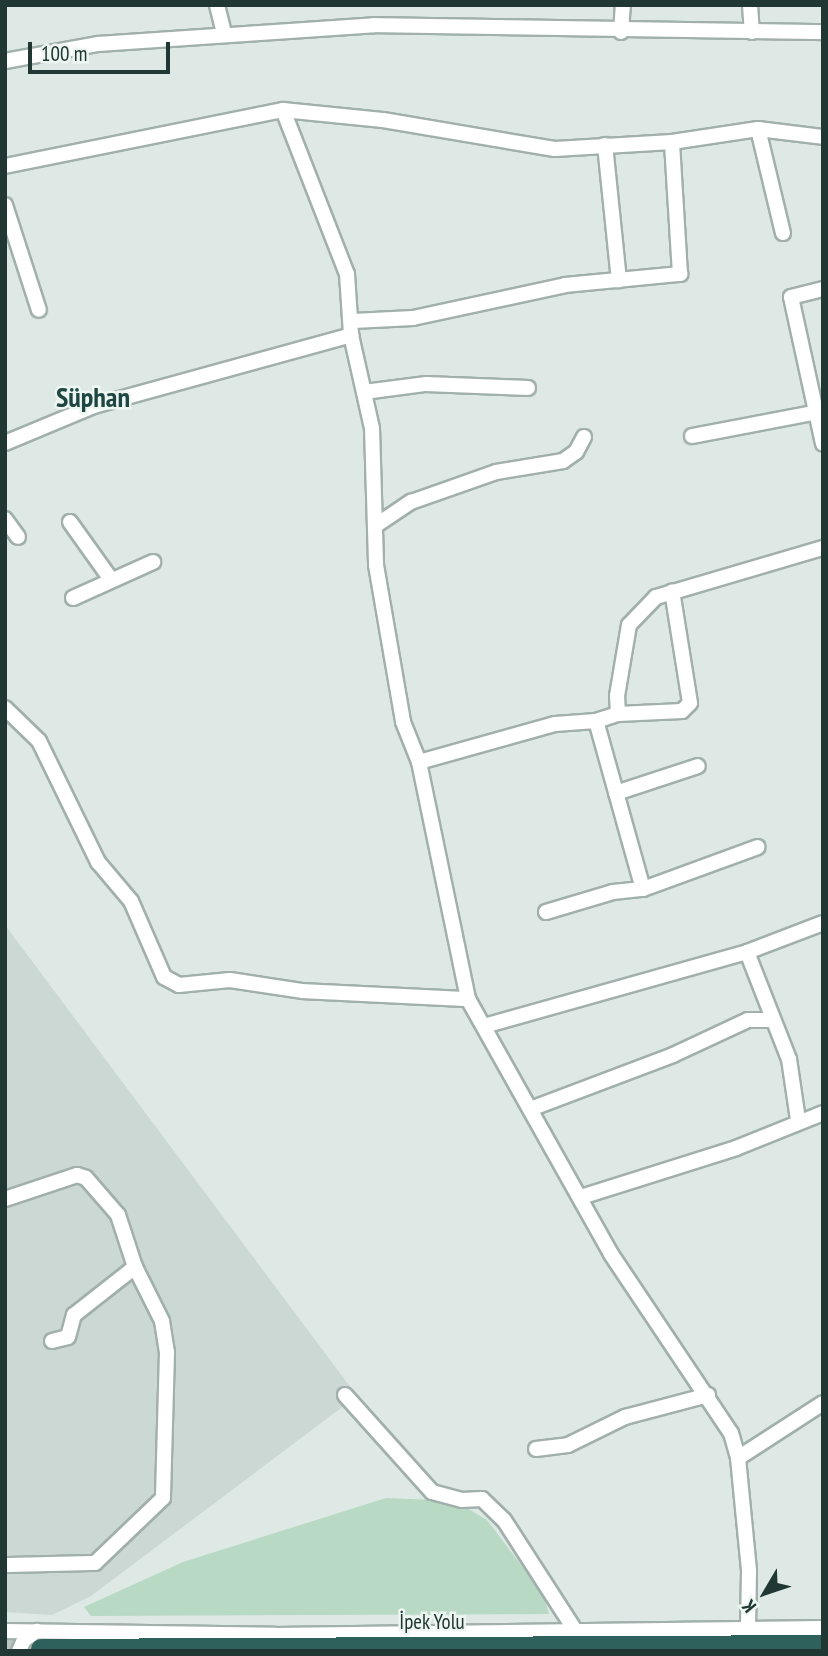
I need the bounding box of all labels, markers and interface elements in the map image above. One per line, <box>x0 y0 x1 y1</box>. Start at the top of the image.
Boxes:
scale bar <box>32 28 173 72</box>
text: 100 m <box>41 40 87 67</box>
district label: Süphan <box>56 380 130 414</box>
north arrow <box>730 1558 800 1628</box>
text: K <box>736 1595 761 1618</box>
street label: İpek Yolu <box>399 1609 465 1635</box>

